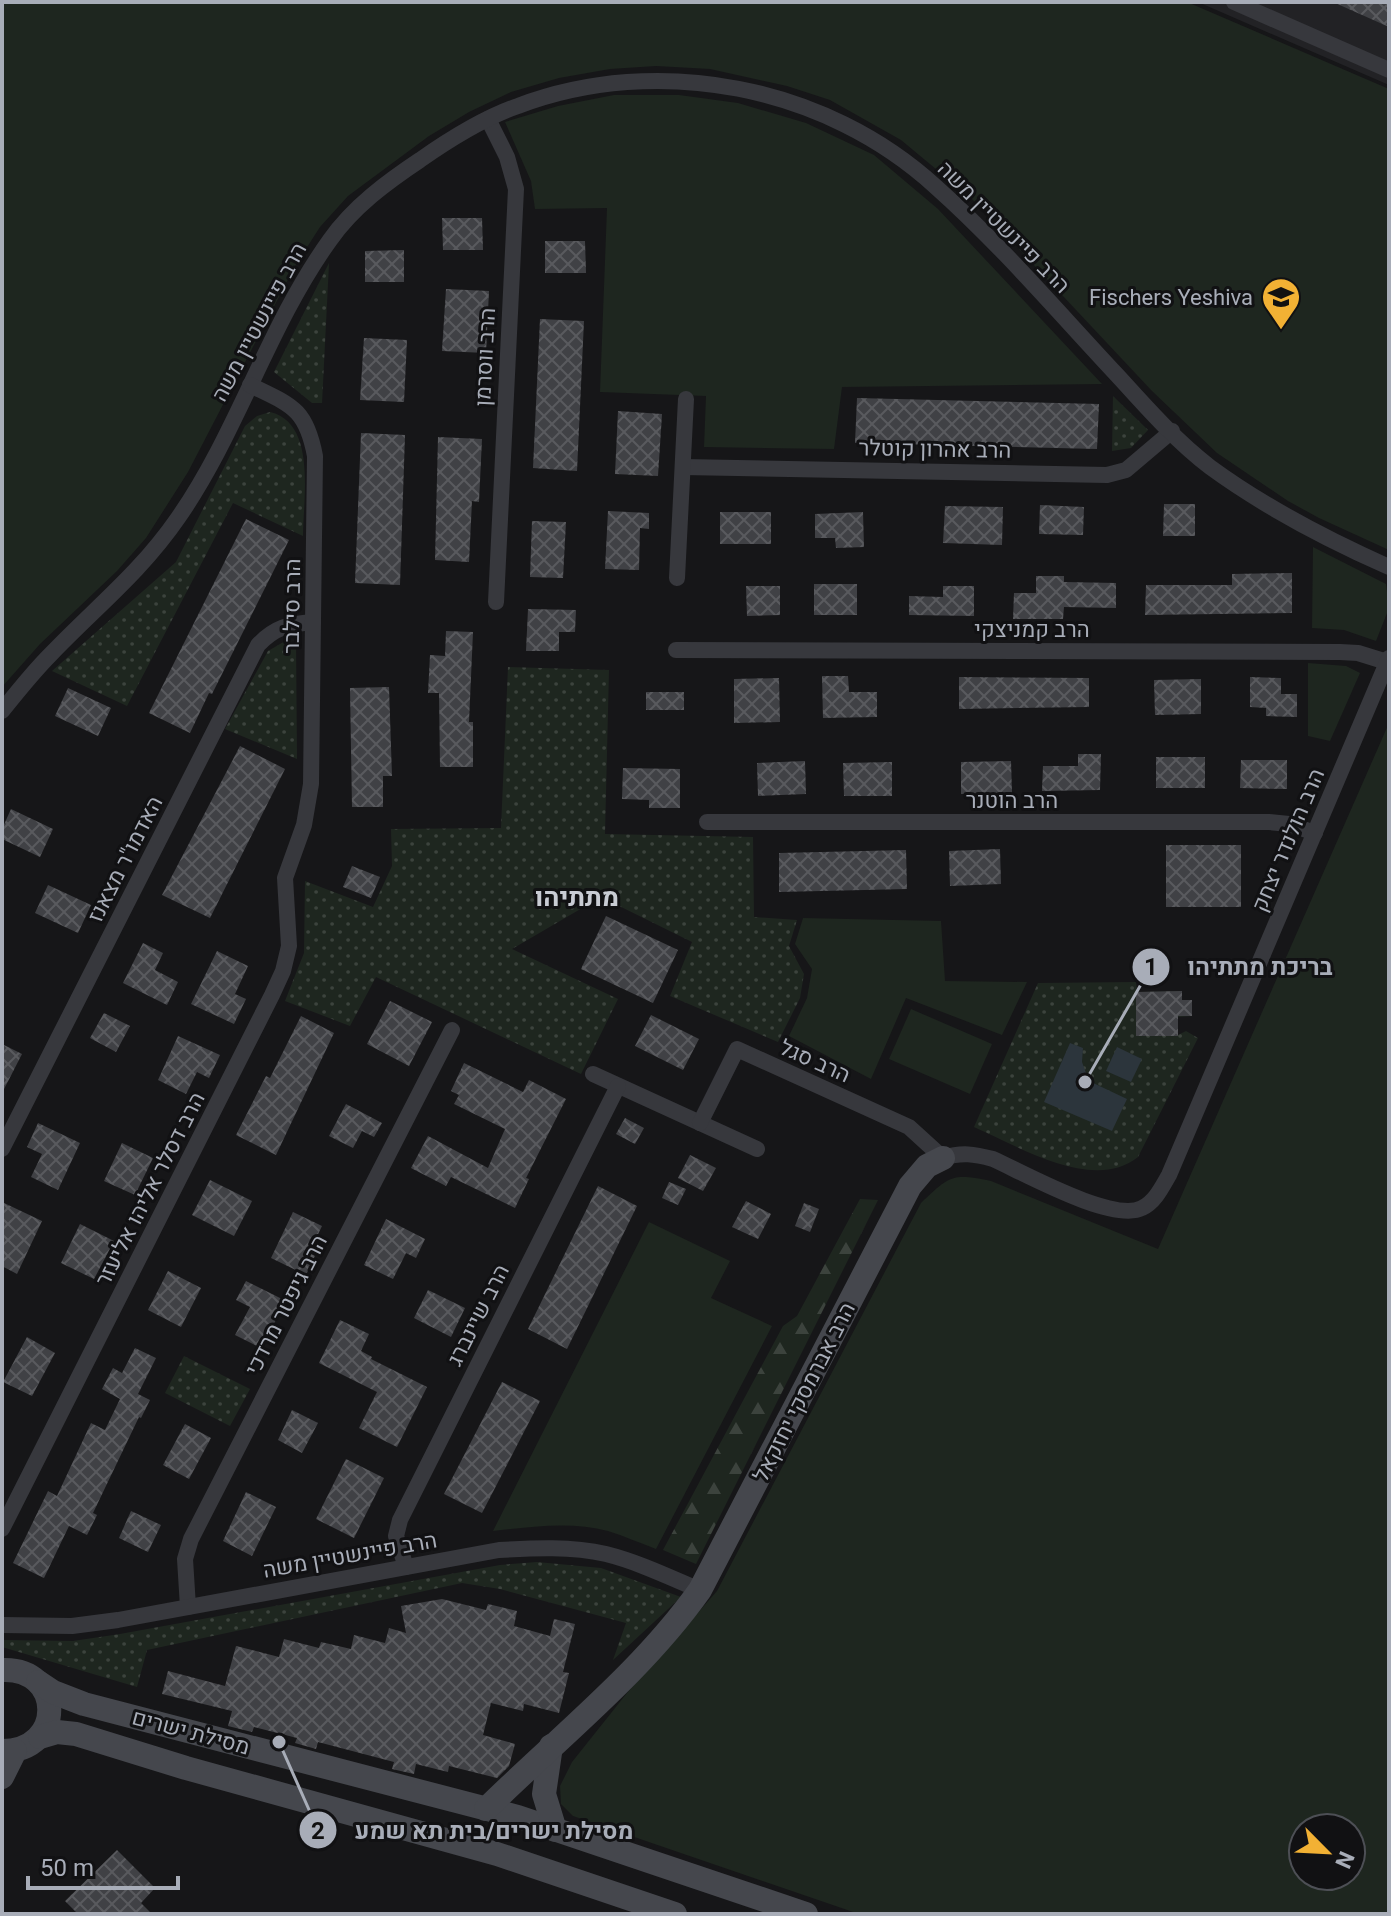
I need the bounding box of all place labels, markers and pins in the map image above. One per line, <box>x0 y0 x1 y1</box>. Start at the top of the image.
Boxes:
school or university icon: Fischers Yeshiva <box>1260 276 1302 331</box>
place label: Fischers Yeshiva <box>1089 285 1253 310</box>
callout: בריכת מתתיהו <box>1131 943 1348 991</box>
callout: מסילת ישרים/בית תא שמע <box>298 1806 649 1854</box>

